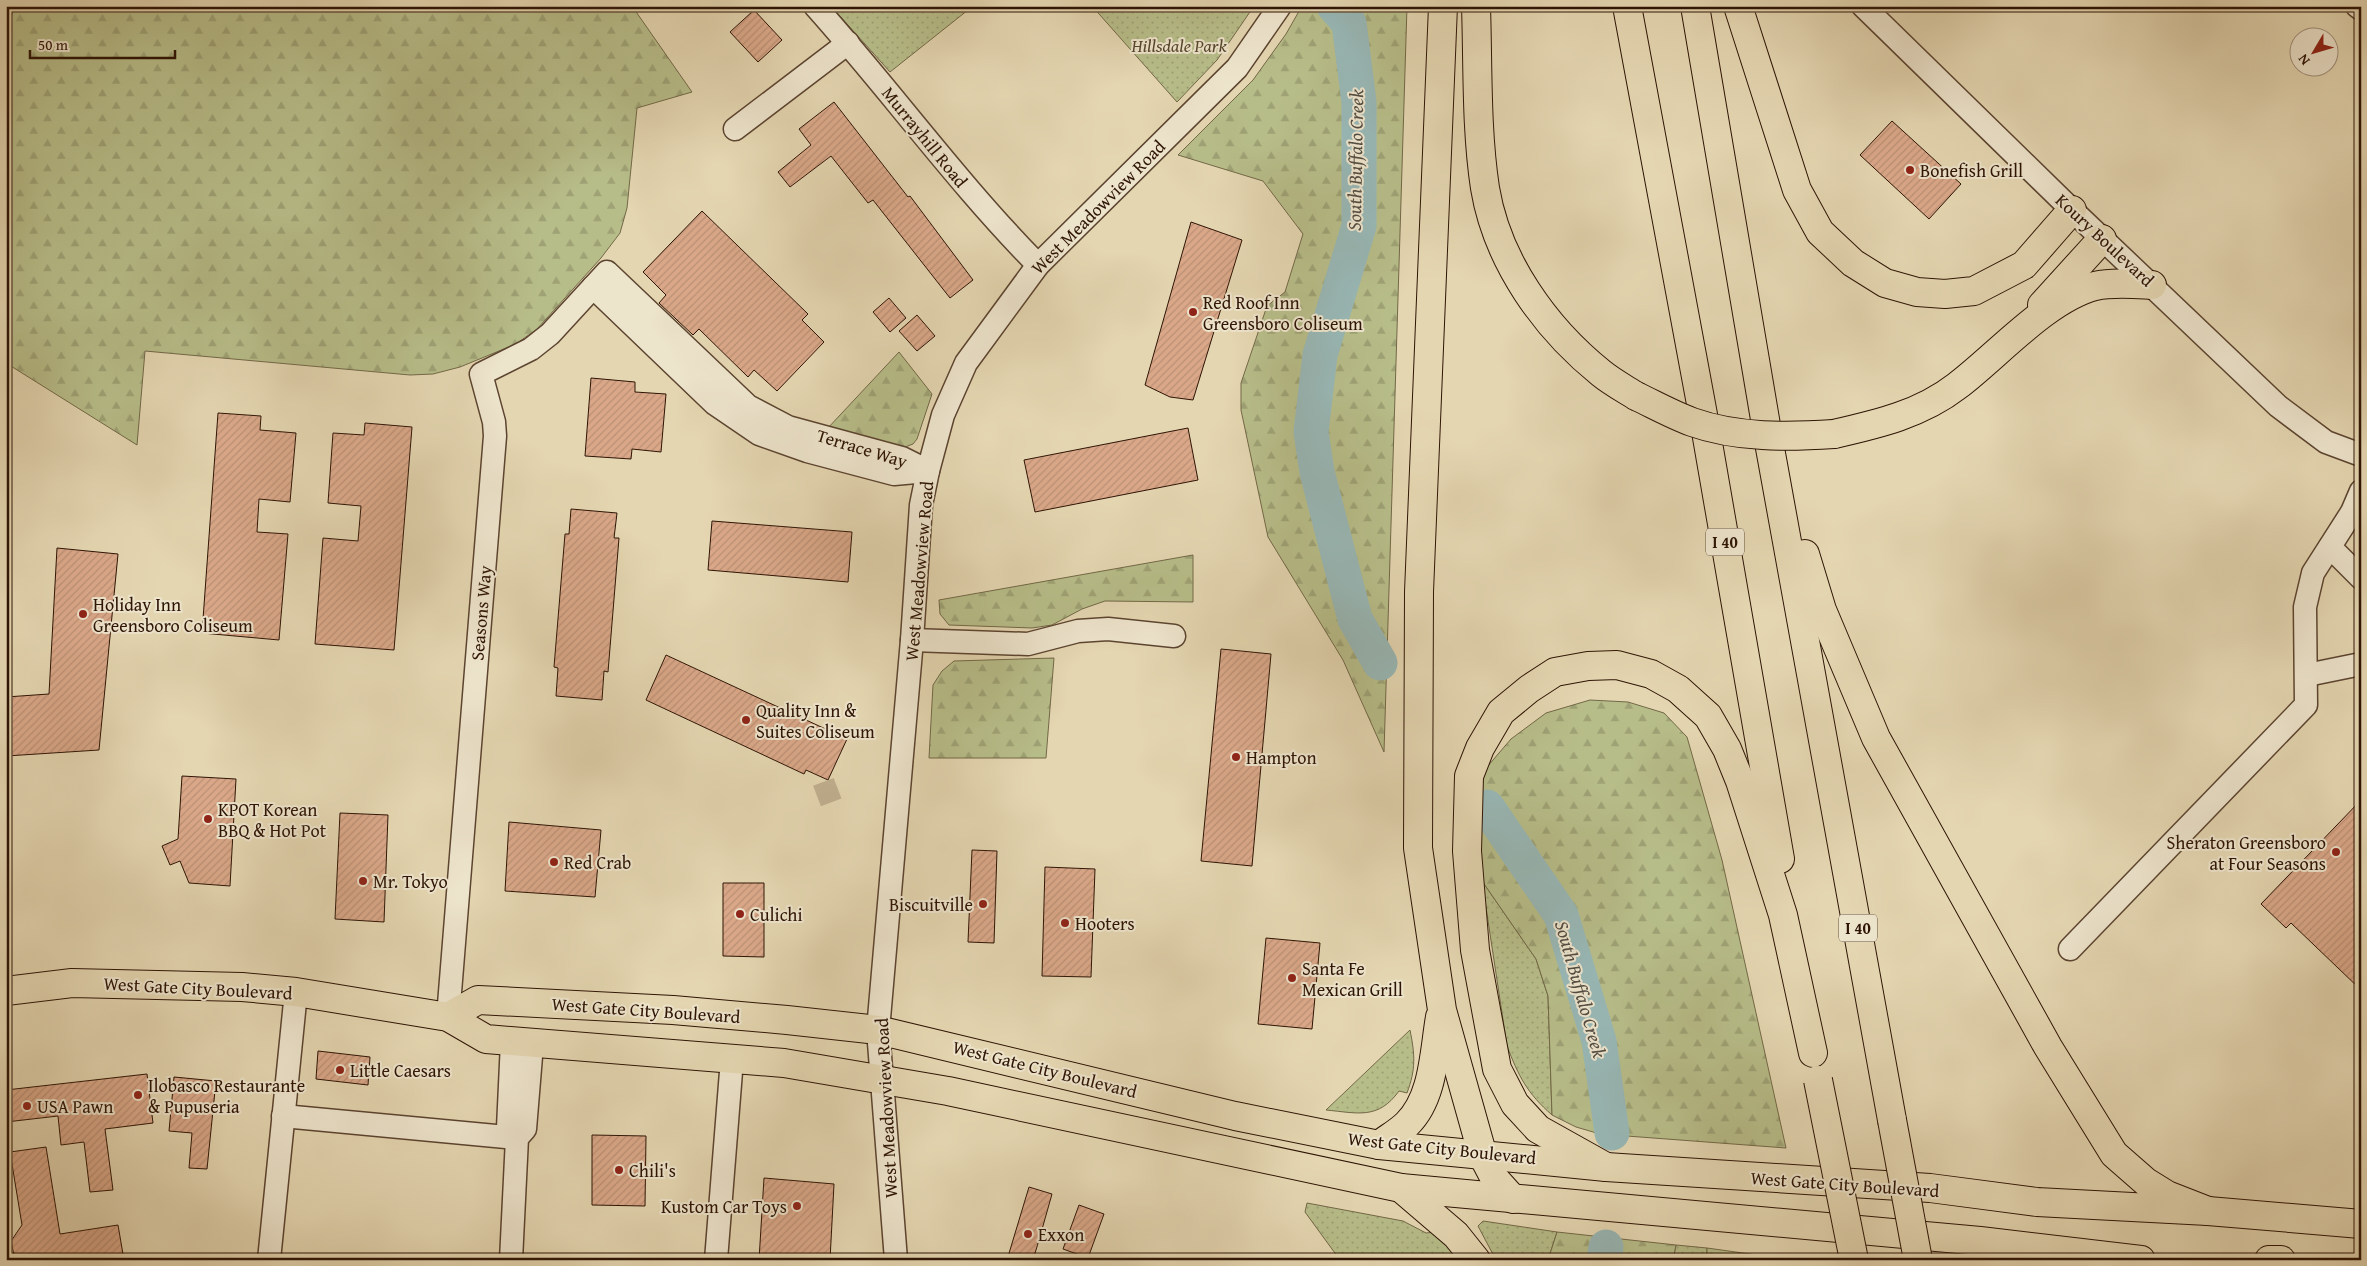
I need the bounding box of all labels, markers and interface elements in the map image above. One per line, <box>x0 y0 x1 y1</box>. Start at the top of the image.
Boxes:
scale bar <box>30 28 175 60</box>
north arrow <box>2290 28 2340 78</box>
park label: Hillsdale Park <box>1130 32 1227 59</box>
text: 50 m <box>38 34 69 55</box>
text: N <box>2293 50 2315 70</box>
street label: Murrayhill Road <box>876 81 975 194</box>
water label: South Buffalo Creek <box>1340 89 1370 231</box>
street label: West Meadowview Road <box>1025 133 1172 280</box>
place label: Bonefish Grill <box>1920 157 2023 184</box>
marker: Bonefish Grill <box>1904 164 1916 176</box>
street label: Koury Boulevard <box>2050 187 2161 293</box>
place label: Red Roof Inn Greensboro Coliseum <box>1203 289 1363 337</box>
marker: Red Roof Inn Greensboro Coliseum <box>1187 306 1199 318</box>
street label: Terrace Way <box>813 421 911 475</box>
street label: West Meadowview Road <box>898 480 940 662</box>
road number: I 40 <box>1706 528 1744 556</box>
street label: Seasons Way <box>463 564 499 662</box>
place label: Holiday Inn Greensboro Coliseum <box>93 591 253 639</box>
marker: Holiday Inn Greensboro Coliseum <box>77 608 89 620</box>
place label: Quality Inn & Suites Coliseum <box>756 697 875 745</box>
marker: Quality Inn & Suites Coliseum <box>740 714 752 726</box>
place label: Hampton <box>1246 744 1317 771</box>
marker: Hampton <box>1230 751 1242 763</box>
place label: KPOT Korean BBQ & Hot Pot <box>218 796 327 844</box>
marker: KPOT Korean BBQ & Hot Pot <box>202 813 214 825</box>
place label: Sheraton Greensboro at Four Seasons <box>2167 829 2326 877</box>
marker: Sheraton Greensboro at Four Seasons <box>2330 846 2342 858</box>
place label: Red Crab <box>564 849 631 876</box>
marker: Red Crab <box>548 856 560 868</box>
place label: Mr. Tokyo <box>373 868 448 895</box>
marker: Mr. Tokyo <box>357 875 369 887</box>
place label: Biscuitville <box>889 891 973 918</box>
marker: Biscuitville <box>977 898 989 910</box>
place label: Culichi <box>750 901 803 928</box>
marker: Culichi <box>734 908 746 920</box>
place label: Hooters <box>1075 910 1135 937</box>
road number: I 40 <box>1839 914 1877 941</box>
marker: Hooters <box>1059 917 1071 929</box>
water label: South Buffalo Creek <box>1548 917 1614 1061</box>
place label: Santa Fe Mexican Grill <box>1302 955 1403 1003</box>
street label: West Gate City Boulevard <box>103 970 294 1006</box>
marker: Santa Fe Mexican Grill <box>1286 972 1298 984</box>
street label: West Gate City Boulevard <box>551 990 742 1030</box>
street label: West Meadowview Road <box>868 1017 904 1199</box>
street label: West Gate City Boulevard <box>950 1033 1140 1105</box>
place label: Little Caesars <box>350 1057 451 1084</box>
marker: Little Caesars <box>334 1064 346 1076</box>
place label: Ilobasco Restaurante & Pupuseria <box>148 1072 305 1120</box>
marker: Ilobasco Restaurante & Pupuseria <box>132 1089 144 1101</box>
place label: USA Pawn <box>37 1093 113 1120</box>
marker: USA Pawn <box>21 1100 33 1112</box>
street label: West Gate City Boulevard <box>1347 1125 1538 1171</box>
place label: Chili's <box>629 1157 676 1184</box>
marker: Chili's <box>613 1164 625 1176</box>
street label: West Gate City Boulevard <box>1750 1164 1941 1204</box>
place label: Kustom Car Toys <box>661 1193 787 1220</box>
marker: Kustom Car Toys <box>791 1200 803 1212</box>
place label: Exxon <box>1038 1221 1084 1248</box>
marker: Exxon <box>1022 1228 1034 1240</box>

